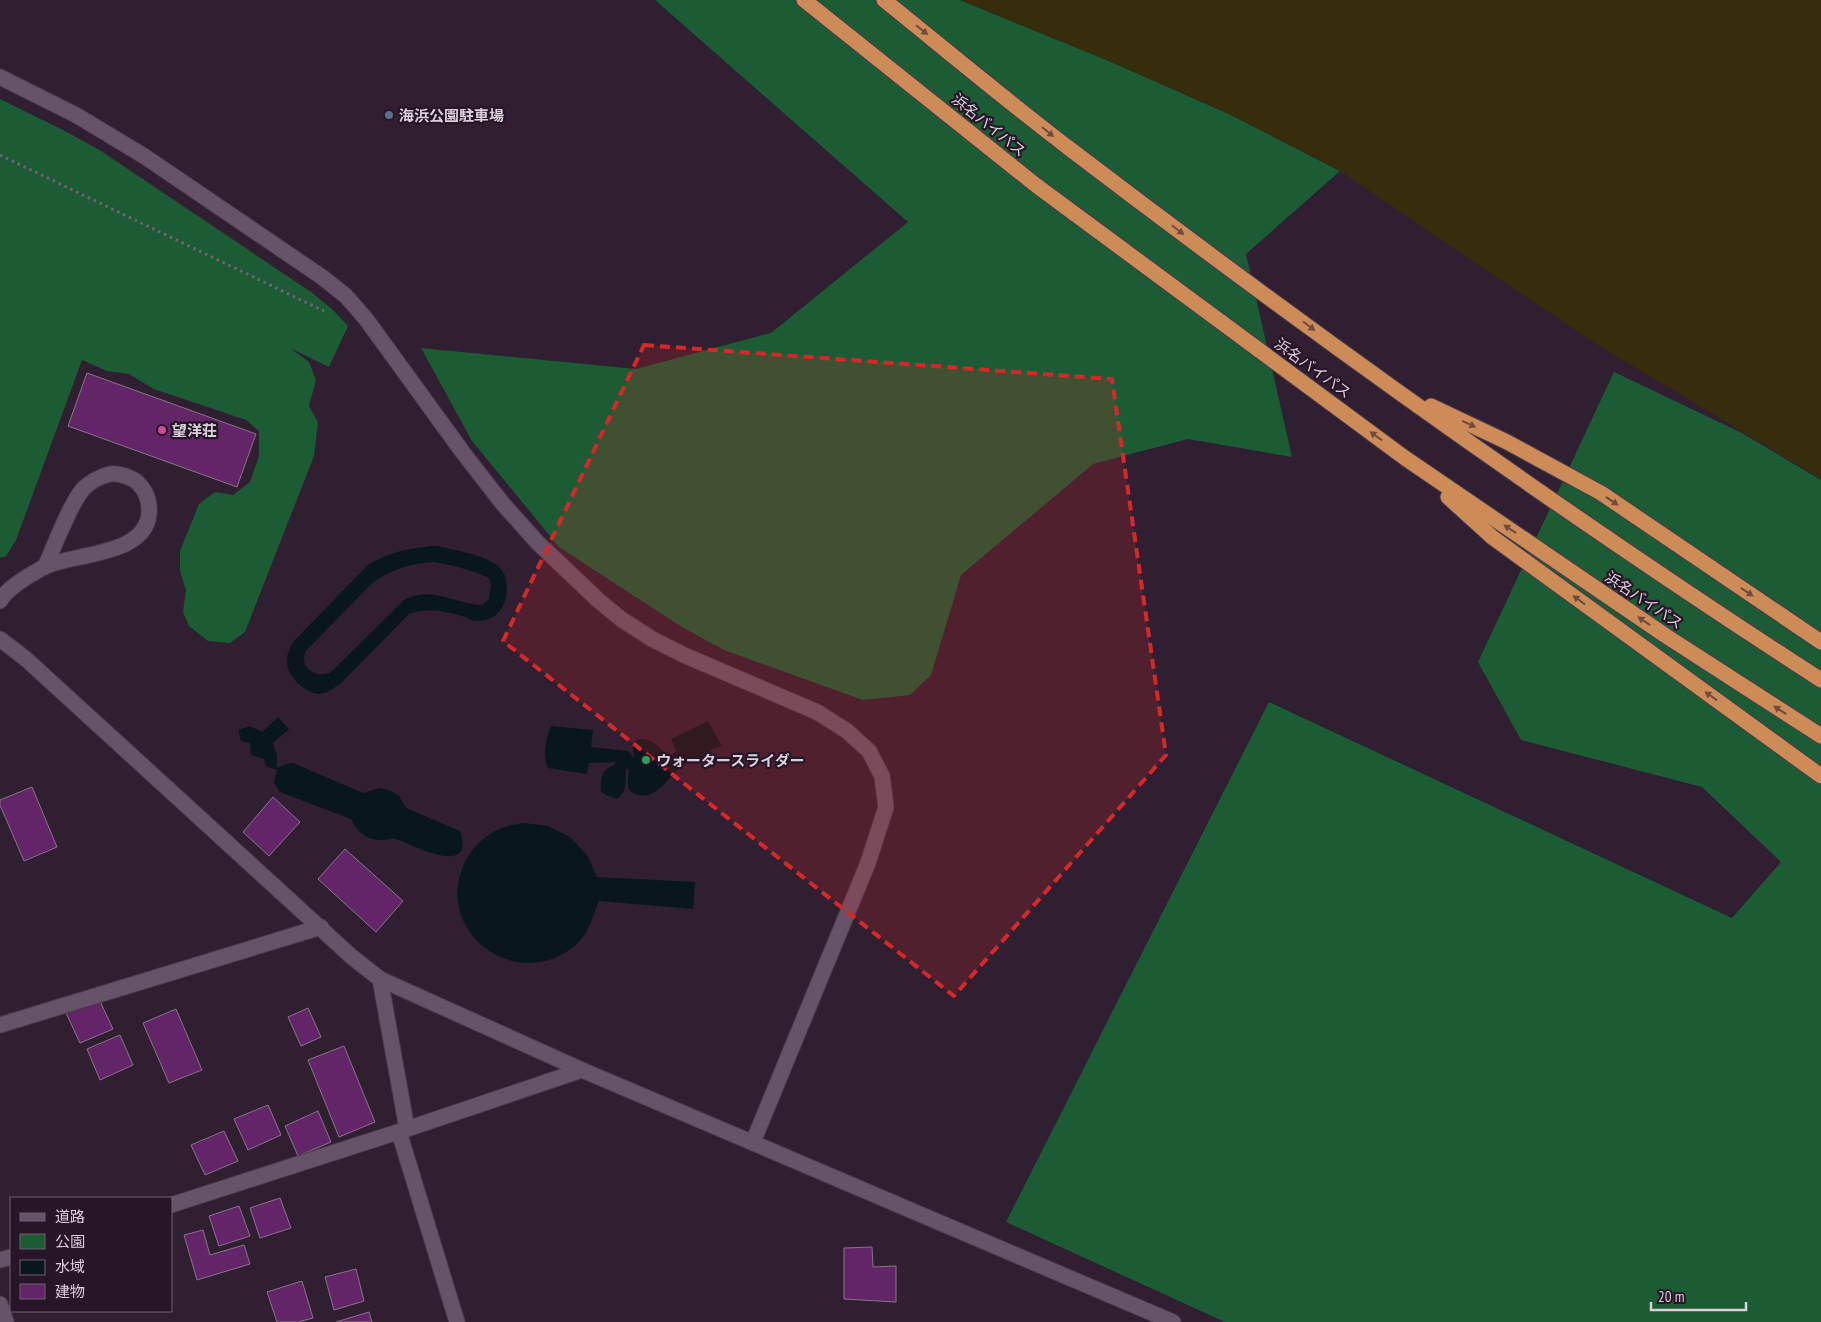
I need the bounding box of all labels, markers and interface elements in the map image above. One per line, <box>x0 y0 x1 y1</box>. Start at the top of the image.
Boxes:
one-way arrow <box>915 25 928 36</box>
street label: 浜名バイパス <box>948 89 1030 161</box>
place label: 海浜公園駐車場 <box>399 106 504 125</box>
marker: 海浜公園駐車場 <box>383 109 395 121</box>
one-way arrow <box>1042 127 1055 138</box>
one-way arrow <box>1171 224 1184 235</box>
one-way arrow <box>1302 321 1316 331</box>
street label: 浜名バイパス <box>1271 334 1355 402</box>
one-way arrow <box>1462 420 1476 428</box>
place label: 望洋荘 <box>172 421 217 440</box>
marker: 望洋荘 <box>156 424 168 436</box>
one-way arrow <box>1369 431 1383 441</box>
one-way arrow <box>1606 496 1619 505</box>
one-way arrow <box>1503 524 1516 534</box>
street label: 浜名バイパス <box>1602 567 1686 633</box>
one-way arrow <box>1740 587 1754 597</box>
one-way arrow <box>1573 595 1586 605</box>
one-way arrow <box>1637 616 1650 626</box>
one-way arrow <box>1704 691 1718 701</box>
one-way arrow <box>1773 705 1787 714</box>
place label: ウォータースライダー <box>656 751 805 770</box>
marker: ウォータースライダー <box>640 754 652 766</box>
legend <box>10 1197 172 1312</box>
text: 道路 <box>55 1207 85 1226</box>
text: 公園 <box>55 1232 85 1251</box>
text: 水域 <box>55 1257 85 1276</box>
scale bar <box>1651 1280 1746 1312</box>
text: 建物 <box>55 1282 85 1301</box>
text: 20 m <box>1658 1287 1684 1306</box>

